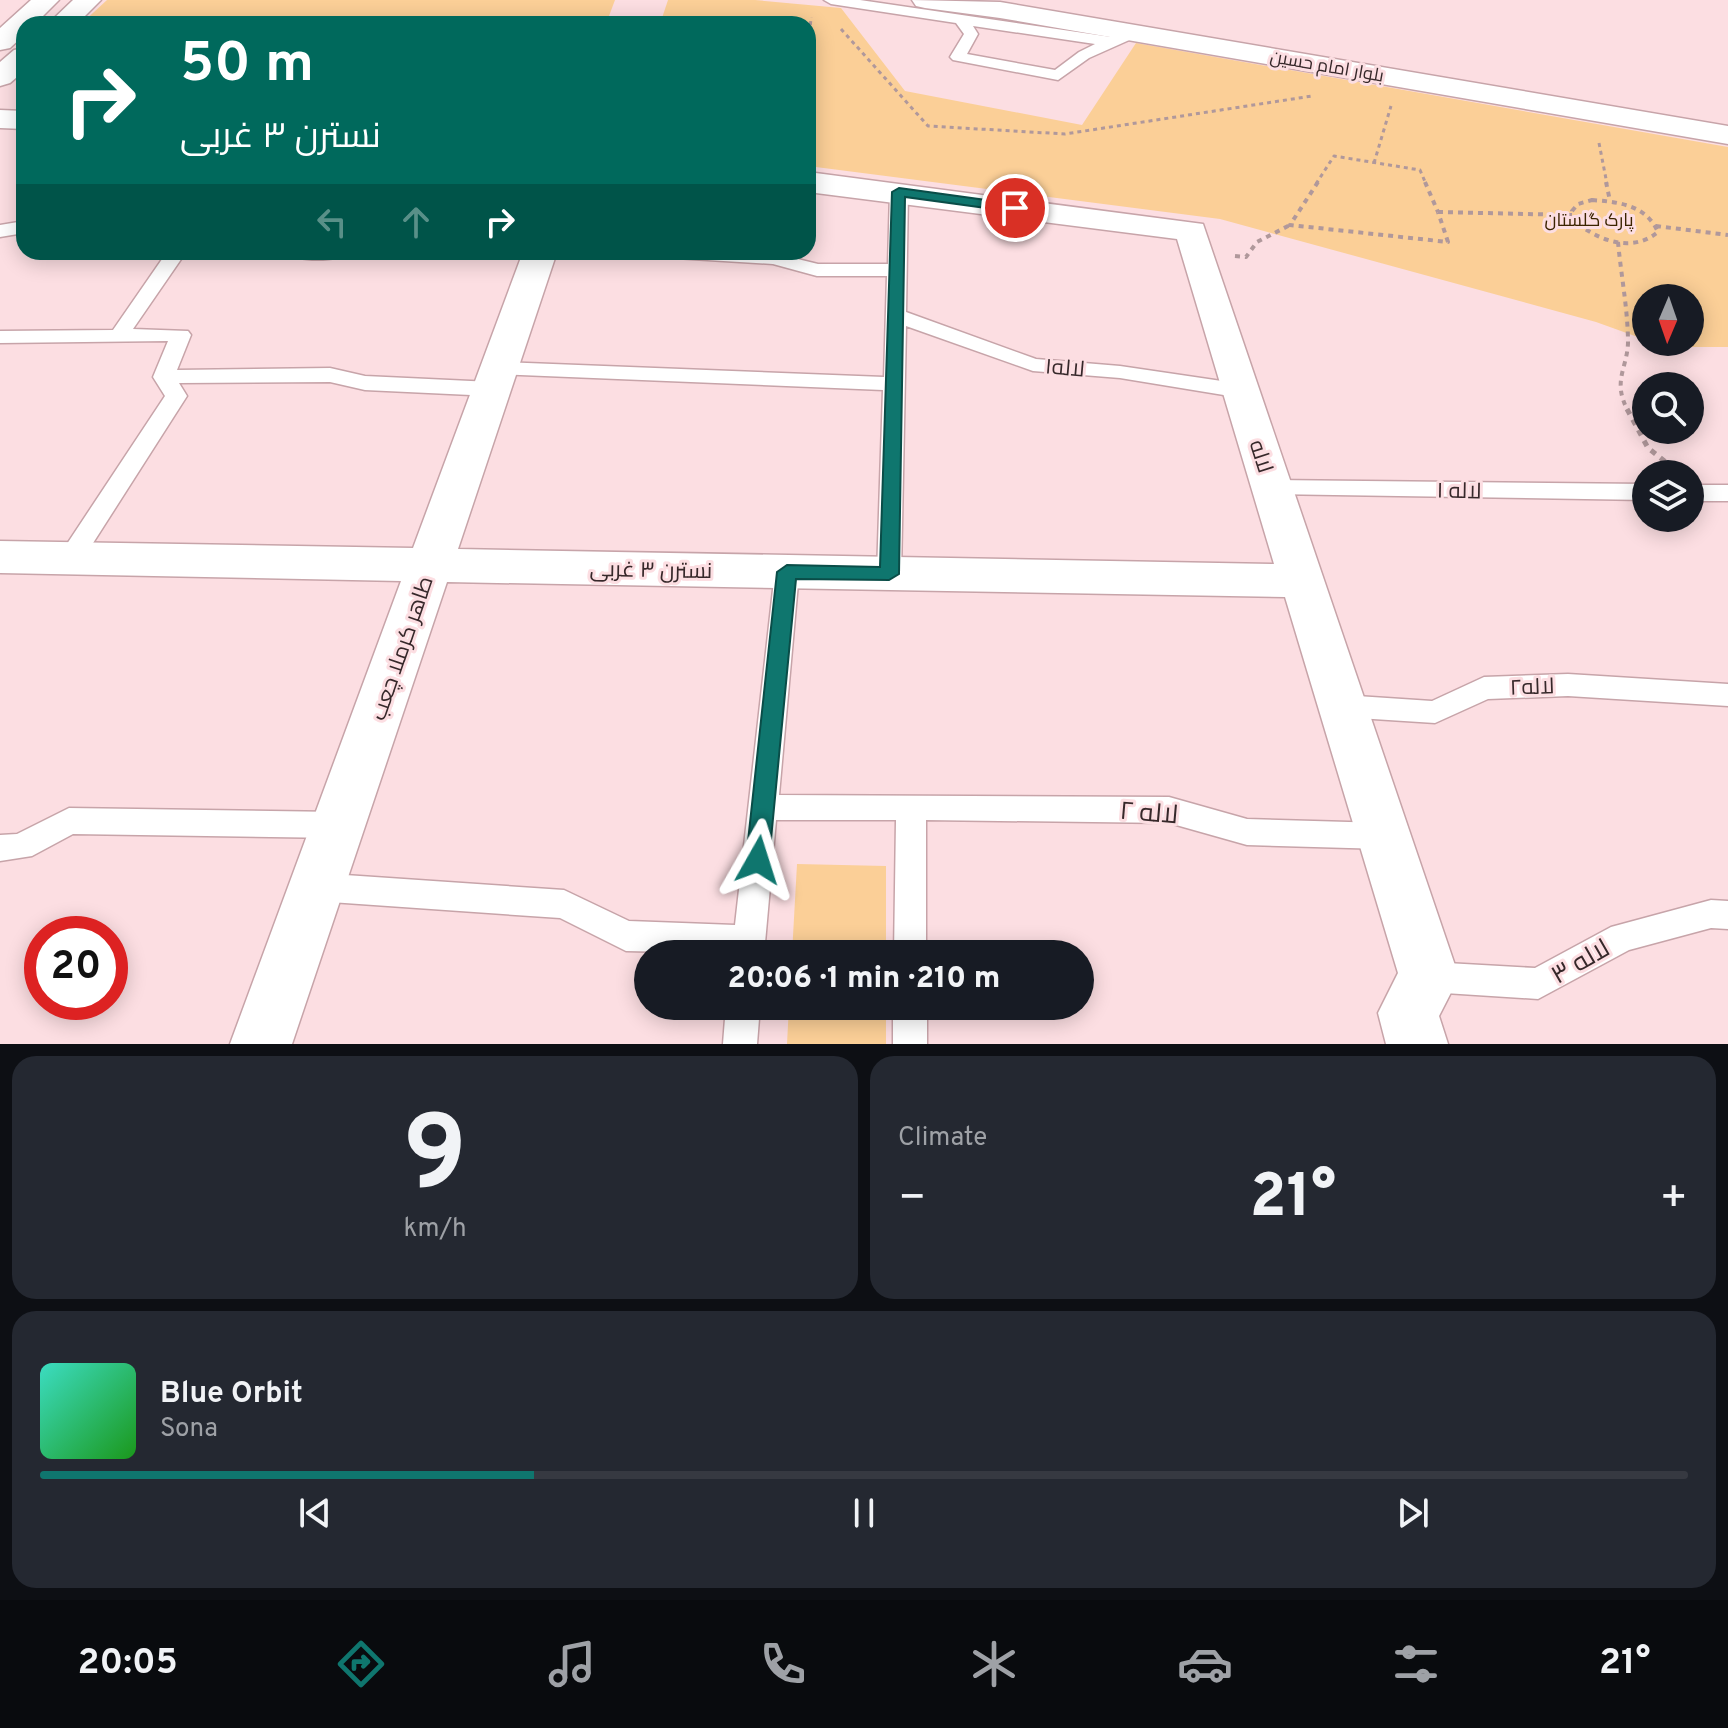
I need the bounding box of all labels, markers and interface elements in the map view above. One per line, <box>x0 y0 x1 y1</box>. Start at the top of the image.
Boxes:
text: 50 m <box>180 31 314 101</box>
street label: بلوار امام حسین <box>1268 46 1385 89</box>
icon: right <box>48 48 152 152</box>
text: نسترن ۳ غربی <box>180 115 381 161</box>
pin <box>981 174 1049 242</box>
icon: arrive <box>993 186 1037 230</box>
icon: left <box>310 200 354 244</box>
icon: ahead <box>394 200 438 244</box>
icon: right <box>478 200 522 244</box>
park label: پارک گلستان <box>1545 210 1634 233</box>
north arrow <box>1632 284 1704 356</box>
map controls <box>1632 284 1704 532</box>
street label: لاله۱ <box>1044 354 1086 385</box>
button: search <box>1632 372 1704 444</box>
street label: لاله <box>1242 437 1278 477</box>
button: layers <box>1632 460 1704 532</box>
street label: لاله ۱ <box>1436 479 1482 506</box>
street label: نسترن ۳ غربی <box>589 557 713 586</box>
street label: طاهر کرملا چعب <box>366 573 441 724</box>
street label: لاله۲ <box>1509 674 1555 703</box>
street label: لاله ۲ <box>1118 795 1179 833</box>
position arrow <box>716 818 800 902</box>
speed limit sign: 20 <box>24 916 128 1020</box>
street label: لاله ۳ <box>1546 933 1617 993</box>
text: 20:06 · 1 min · 210 m <box>728 961 1000 998</box>
text: 9 <box>403 1095 467 1227</box>
text: Climate <box>898 1122 987 1155</box>
text: 21° <box>1250 1162 1336 1238</box>
text: − <box>898 1172 926 1228</box>
text: + <box>1660 1172 1688 1228</box>
text: km/h <box>403 1213 467 1246</box>
text: Blue Orbit <box>160 1376 303 1413</box>
text: Sona <box>160 1413 218 1446</box>
icon: previous <box>293 1491 337 1535</box>
icon: pause <box>842 1491 886 1535</box>
icon: next <box>1391 1491 1435 1535</box>
icon: directions <box>333 1636 389 1692</box>
icon: music <box>544 1636 600 1692</box>
icon: phone <box>755 1636 811 1692</box>
icon: climate <box>966 1636 1022 1692</box>
icon: car <box>1177 1636 1233 1692</box>
icon: filters <box>1388 1636 1444 1692</box>
text: 20:05 <box>78 1641 178 1687</box>
text: 21° <box>1599 1641 1650 1687</box>

